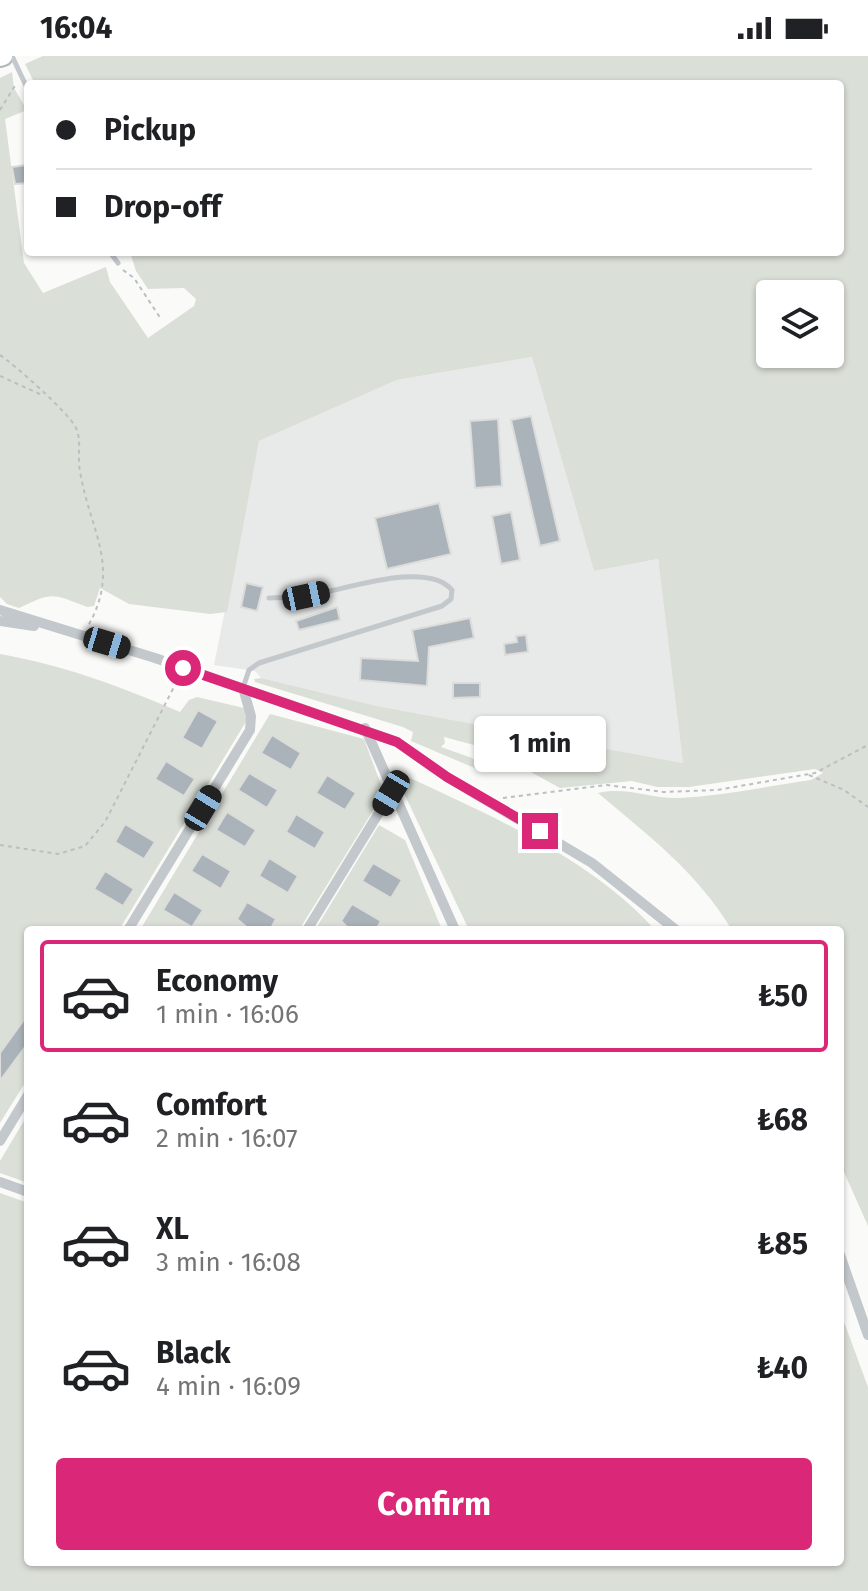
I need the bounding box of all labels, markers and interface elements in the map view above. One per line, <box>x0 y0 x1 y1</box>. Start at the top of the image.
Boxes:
text: 16:04 <box>40 10 113 46</box>
text: Pickup <box>104 112 196 148</box>
text: Drop-off <box>104 189 221 225</box>
map controls <box>756 280 844 368</box>
button: layers <box>756 280 844 368</box>
car <box>280 579 332 613</box>
car <box>81 625 133 661</box>
route start <box>165 650 201 686</box>
callout: 1 min <box>474 715 606 771</box>
text: 1 min <box>509 728 571 759</box>
car <box>368 766 414 820</box>
car <box>180 781 226 835</box>
route end <box>522 813 558 849</box>
icon: car <box>60 960 132 1032</box>
text: Economy <box>156 963 278 999</box>
text: ₺50 <box>758 978 808 1014</box>
text: 1 min · 16:06 <box>156 999 299 1030</box>
icon: car <box>60 1084 132 1156</box>
text: Comfort <box>156 1087 267 1123</box>
text: ₺68 <box>757 1102 808 1138</box>
text: 2 min · 16:07 <box>156 1123 298 1154</box>
icon: car <box>60 1208 132 1280</box>
text: XL <box>156 1211 189 1247</box>
text: ₺85 <box>757 1226 808 1262</box>
text: 3 min · 16:08 <box>156 1247 301 1278</box>
icon: car <box>60 1332 132 1404</box>
text: Black <box>156 1335 231 1371</box>
text: ₺40 <box>756 1350 808 1386</box>
text: 4 min · 16:09 <box>156 1371 301 1402</box>
button: Confirm <box>56 1458 812 1550</box>

